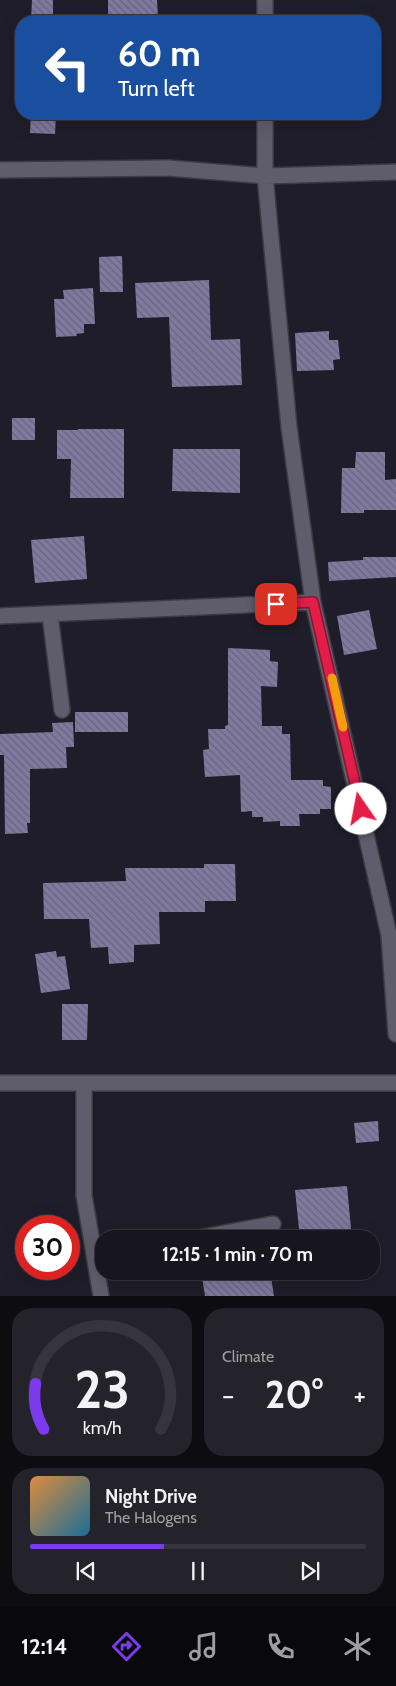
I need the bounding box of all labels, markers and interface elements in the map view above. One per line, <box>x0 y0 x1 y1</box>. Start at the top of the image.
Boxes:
text: 60 m <box>118 32 201 75</box>
icon: left <box>35 35 100 100</box>
text: Turn left <box>118 75 195 102</box>
pin <box>255 583 297 625</box>
icon: arrive <box>262 590 290 618</box>
position arrow <box>334 782 386 834</box>
speed limit sign: 30 <box>15 1215 80 1280</box>
text: 12:15 · 1 min · 70 m <box>162 1243 313 1266</box>
text: Climate <box>222 1347 274 1366</box>
text: 23 <box>74 1358 130 1421</box>
text: 20° <box>265 1371 323 1418</box>
text: − <box>222 1378 234 1412</box>
text: + <box>354 1378 366 1412</box>
text: km/h <box>82 1417 122 1438</box>
text: Night Drive <box>105 1485 197 1508</box>
text: The Halogens <box>105 1508 197 1527</box>
icon: previous <box>72 1557 100 1585</box>
icon: pause <box>184 1557 212 1585</box>
icon: next <box>296 1557 324 1585</box>
icon: directions <box>109 1629 144 1664</box>
icon: music <box>186 1629 221 1664</box>
icon: phone <box>263 1629 298 1664</box>
icon: climate <box>340 1629 375 1664</box>
text: 12:14 <box>21 1633 67 1660</box>

